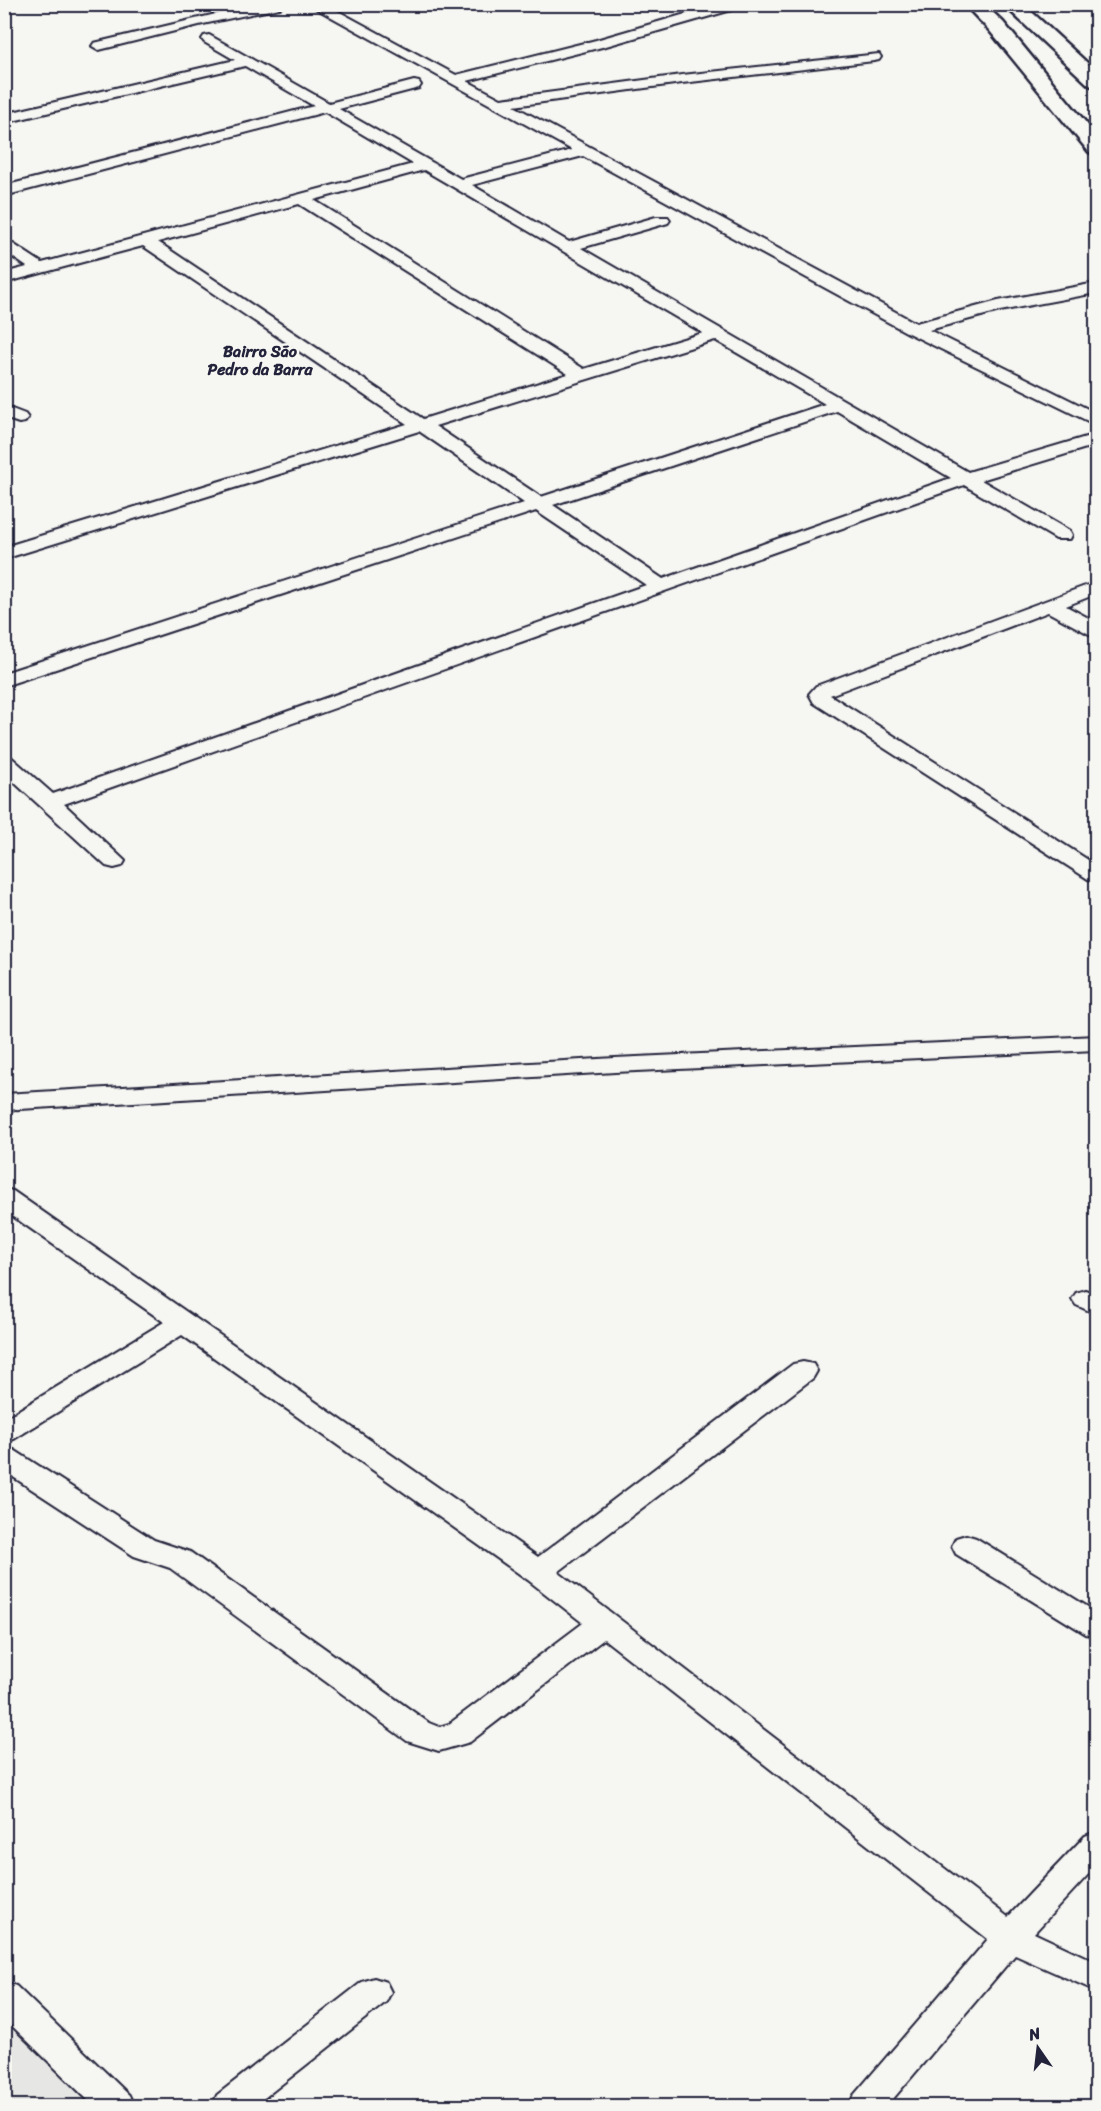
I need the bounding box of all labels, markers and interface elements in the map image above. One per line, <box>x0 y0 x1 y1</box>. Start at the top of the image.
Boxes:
district label: Bairro São Pedro da Barra <box>207 337 314 384</box>
north arrow <box>1008 2018 1068 2078</box>
text: N <box>1025 2018 1044 2050</box>

